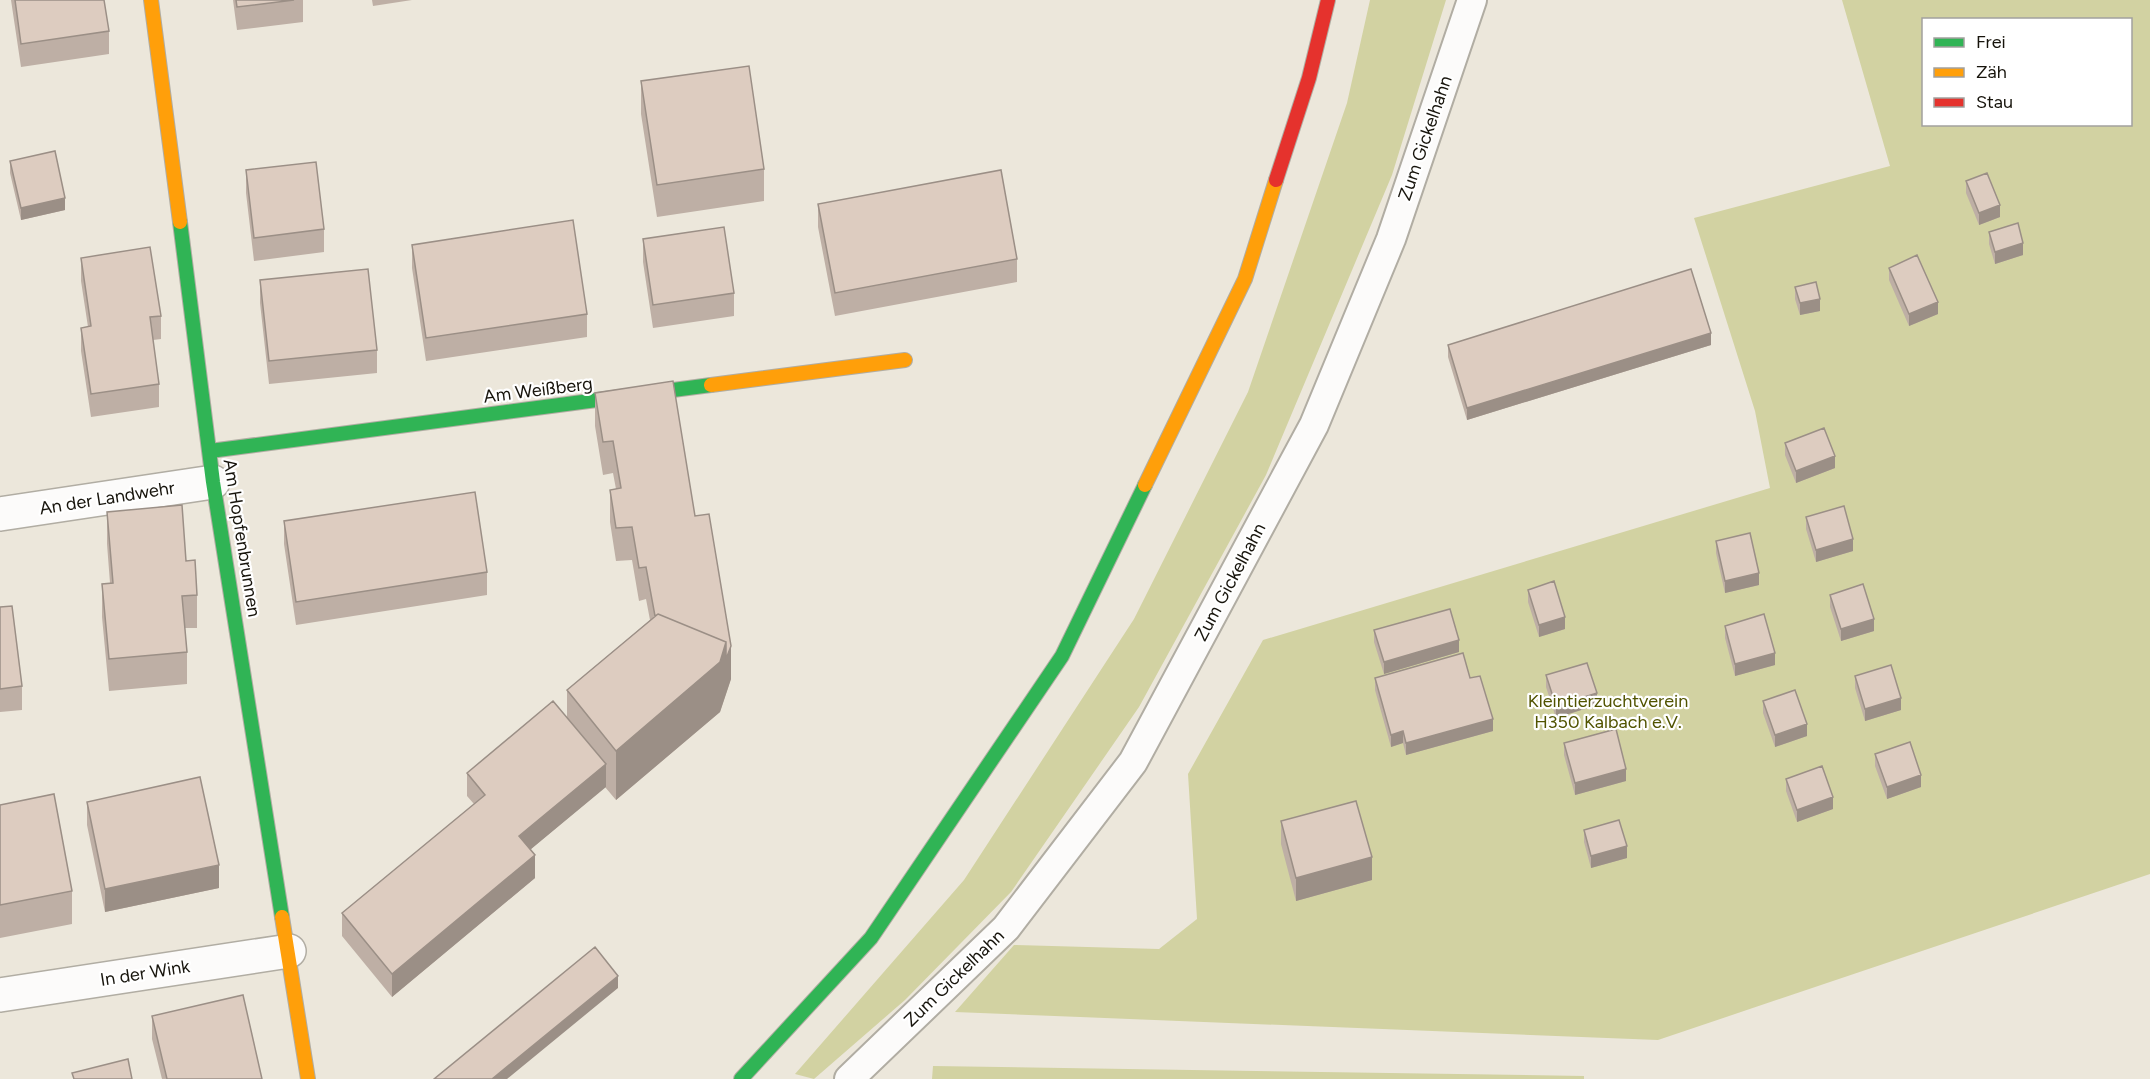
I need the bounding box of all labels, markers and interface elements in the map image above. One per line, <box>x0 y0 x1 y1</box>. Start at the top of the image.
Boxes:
legend <box>1922 18 2132 126</box>
text: Frei <box>1976 31 2006 53</box>
text: Zäh <box>1976 61 2007 83</box>
street label: Zum Gickelhahn <box>1393 73 1457 203</box>
text: Stau <box>1976 91 2013 113</box>
street label: Am Weißberg <box>482 372 594 408</box>
street label: Am Hopfenbrunnen <box>219 457 265 619</box>
street label: An der Landwehr <box>38 476 176 520</box>
street label: Zum Gickelhahn <box>1190 519 1270 645</box>
park label: Kleintierzuchtverein H350 Kalbach e.V. <box>1528 690 1688 733</box>
street label: Zum Gickelhahn <box>899 925 1009 1031</box>
street label: In der Wink <box>99 955 192 991</box>

